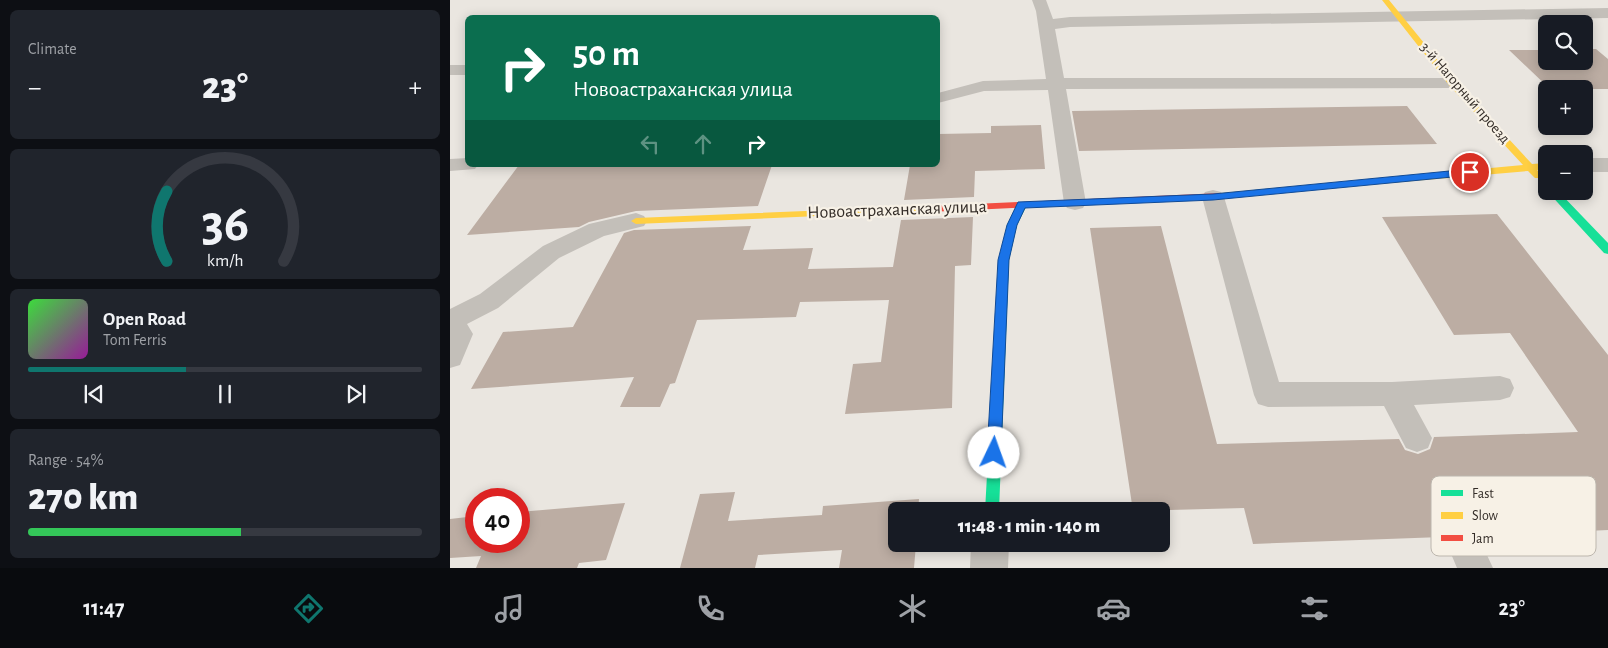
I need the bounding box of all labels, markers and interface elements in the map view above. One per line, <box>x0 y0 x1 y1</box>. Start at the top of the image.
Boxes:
map controls <box>1538 15 1593 200</box>
button: search <box>1538 15 1593 70</box>
icon: right <box>490 35 555 100</box>
text: 50 m <box>573 37 640 72</box>
street label: 3-й Нагорный проезд <box>1417 40 1513 146</box>
text: Climate <box>28 41 77 57</box>
text: 23° <box>202 68 248 106</box>
text: − <box>28 74 41 102</box>
text: + <box>409 74 422 102</box>
text: Новоастраханская улица <box>573 78 793 100</box>
button: + <box>1538 80 1593 135</box>
icon: left <box>636 130 664 158</box>
icon: ahead <box>689 130 717 158</box>
icon: right <box>742 130 770 158</box>
button: − <box>1538 145 1593 200</box>
pin <box>1449 151 1491 193</box>
icon: arrive <box>1456 158 1484 186</box>
text: 36 <box>201 198 249 250</box>
street label: Новоастраханская улица <box>807 198 987 222</box>
text: km/h <box>207 252 243 270</box>
text: Open Road <box>103 310 186 329</box>
text: Tom Ferris <box>103 332 167 348</box>
icon: previous <box>80 380 108 408</box>
icon: pause <box>211 380 239 408</box>
icon: next <box>342 380 370 408</box>
position arrow <box>967 426 1019 478</box>
text: Range · 54% <box>28 452 104 468</box>
legend <box>1431 476 1596 556</box>
text: 270 km <box>28 479 138 517</box>
text: Fast <box>1472 487 1494 501</box>
speed limit sign: 40 <box>465 488 530 553</box>
text: Slow <box>1472 509 1499 523</box>
text: 11:48 · 1 min · 140 m <box>958 517 1100 536</box>
text: Jam <box>1472 532 1494 546</box>
icon: directions <box>291 591 326 626</box>
icon: music <box>492 591 527 626</box>
icon: phone <box>693 591 728 626</box>
icon: climate <box>895 591 930 626</box>
icon: car <box>1096 591 1131 626</box>
icon: filters <box>1297 591 1332 626</box>
text: 11:47 <box>83 597 125 619</box>
text: 23° <box>1499 597 1525 619</box>

